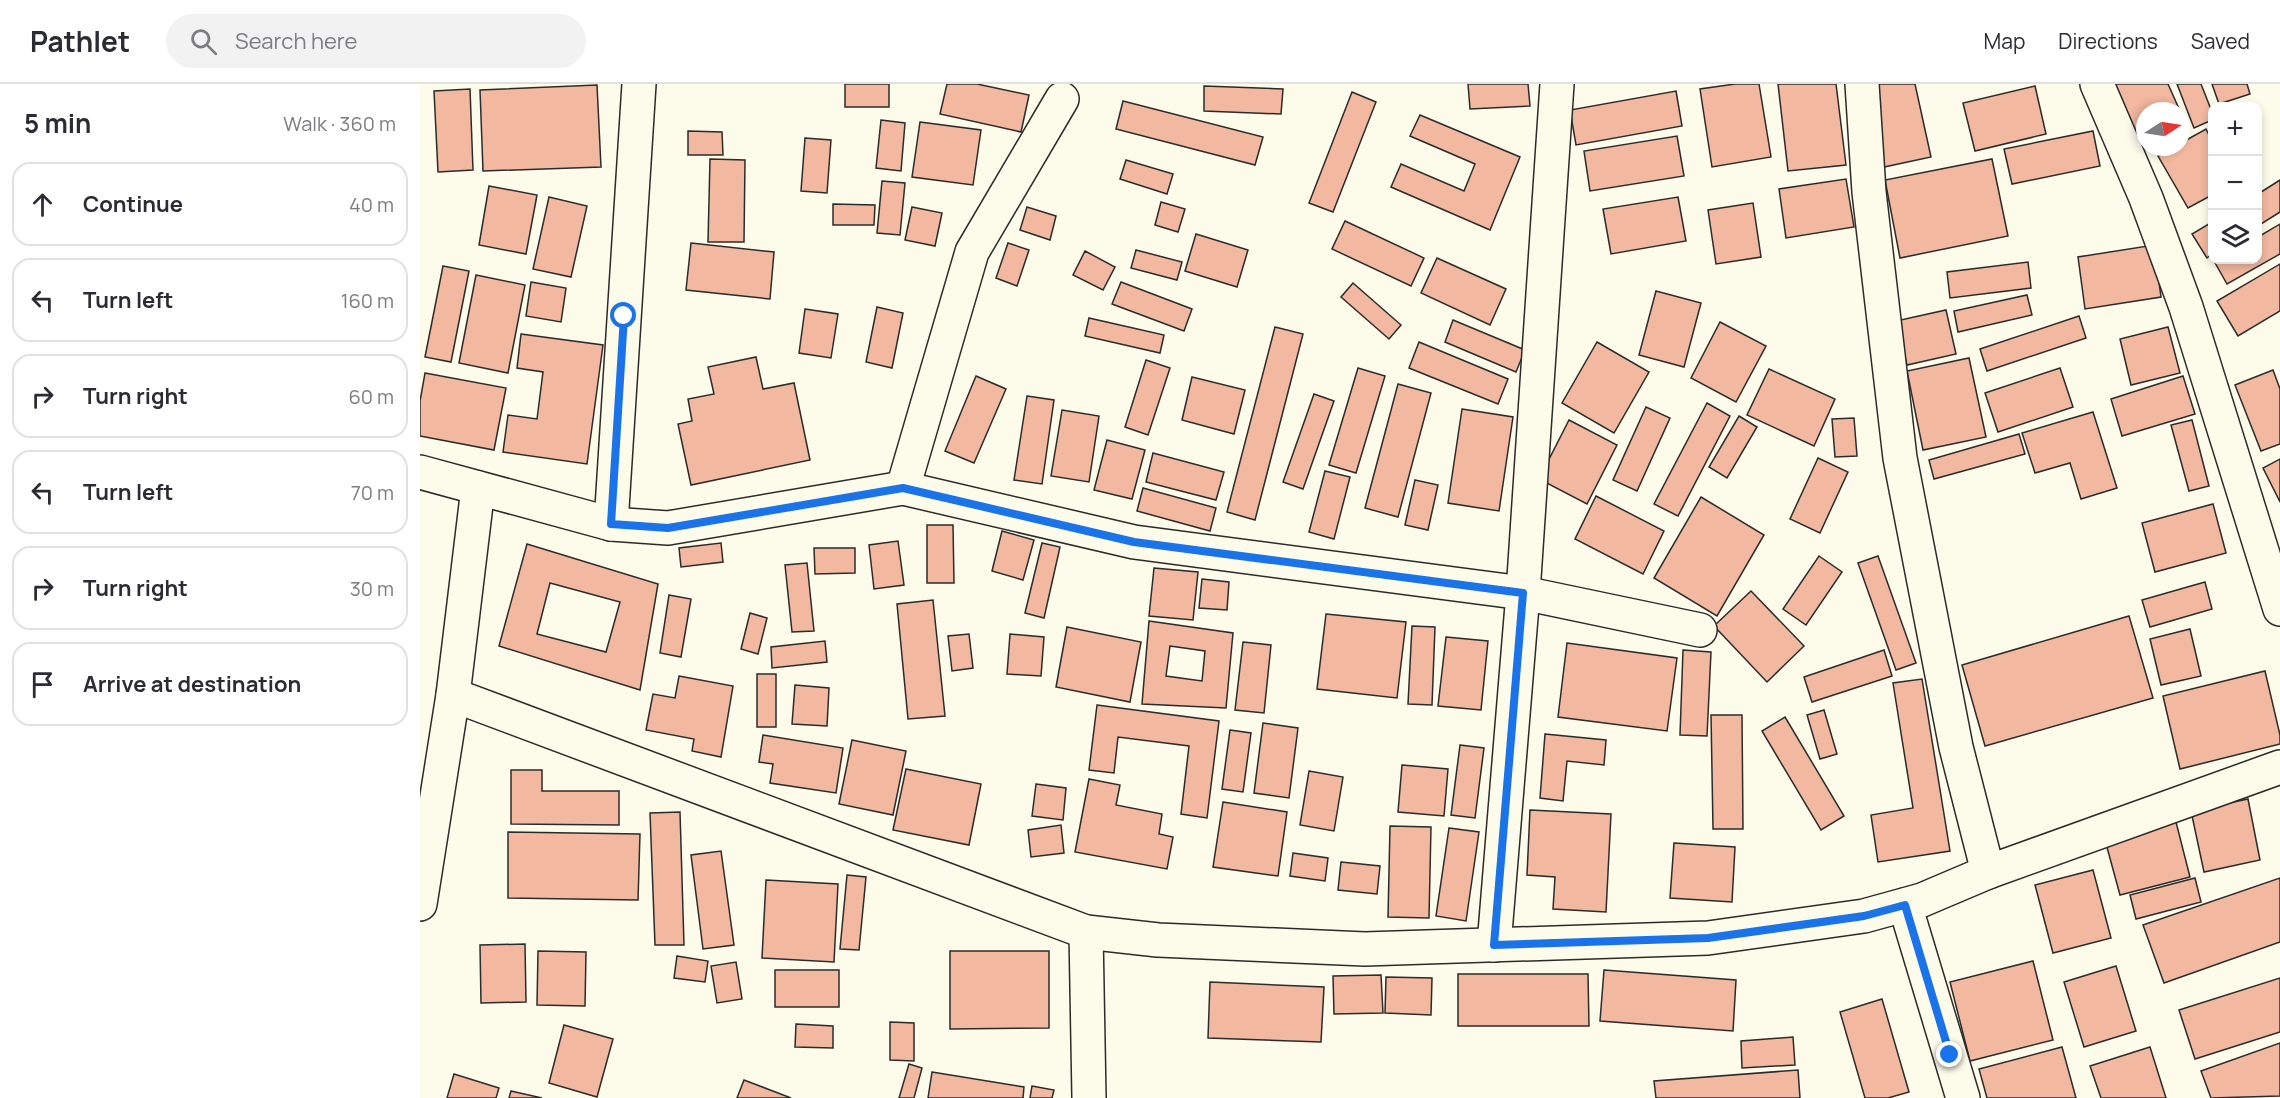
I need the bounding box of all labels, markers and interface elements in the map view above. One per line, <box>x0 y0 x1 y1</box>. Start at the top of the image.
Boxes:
search box <box>166 14 586 68</box>
text: Pathlet <box>30 22 130 60</box>
icon: search <box>187 25 220 58</box>
text: Search here <box>235 26 357 56</box>
text: Map <box>1984 27 2025 55</box>
text: Directions <box>2058 27 2158 55</box>
text: Saved <box>2191 27 2250 55</box>
north arrow <box>2136 102 2190 156</box>
map controls <box>2208 102 2262 264</box>
button: + <box>2208 102 2262 156</box>
text: 5 min <box>24 105 91 141</box>
text: Walk · 360 m <box>283 110 396 137</box>
button: − <box>2208 156 2262 210</box>
icon: ahead <box>26 188 59 221</box>
text: Continue <box>83 189 183 219</box>
text: 40 m <box>349 191 394 218</box>
button: layers <box>2208 210 2262 264</box>
icon: left <box>26 284 59 317</box>
text: Turn left <box>83 285 173 315</box>
text: 160 m <box>341 287 394 314</box>
route start <box>610 302 636 328</box>
icon: right <box>26 380 59 413</box>
text: Turn right <box>83 381 188 411</box>
text: 60 m <box>348 383 394 410</box>
icon: left <box>26 476 59 509</box>
text: Turn left <box>83 477 173 507</box>
text: 70 m <box>351 479 394 506</box>
icon: right <box>26 572 59 605</box>
text: Turn right <box>83 573 188 603</box>
text: 30 m <box>350 575 394 602</box>
icon: arrive <box>26 668 59 701</box>
text: Arrive at destination <box>83 669 301 699</box>
route end <box>1936 1041 1962 1067</box>

